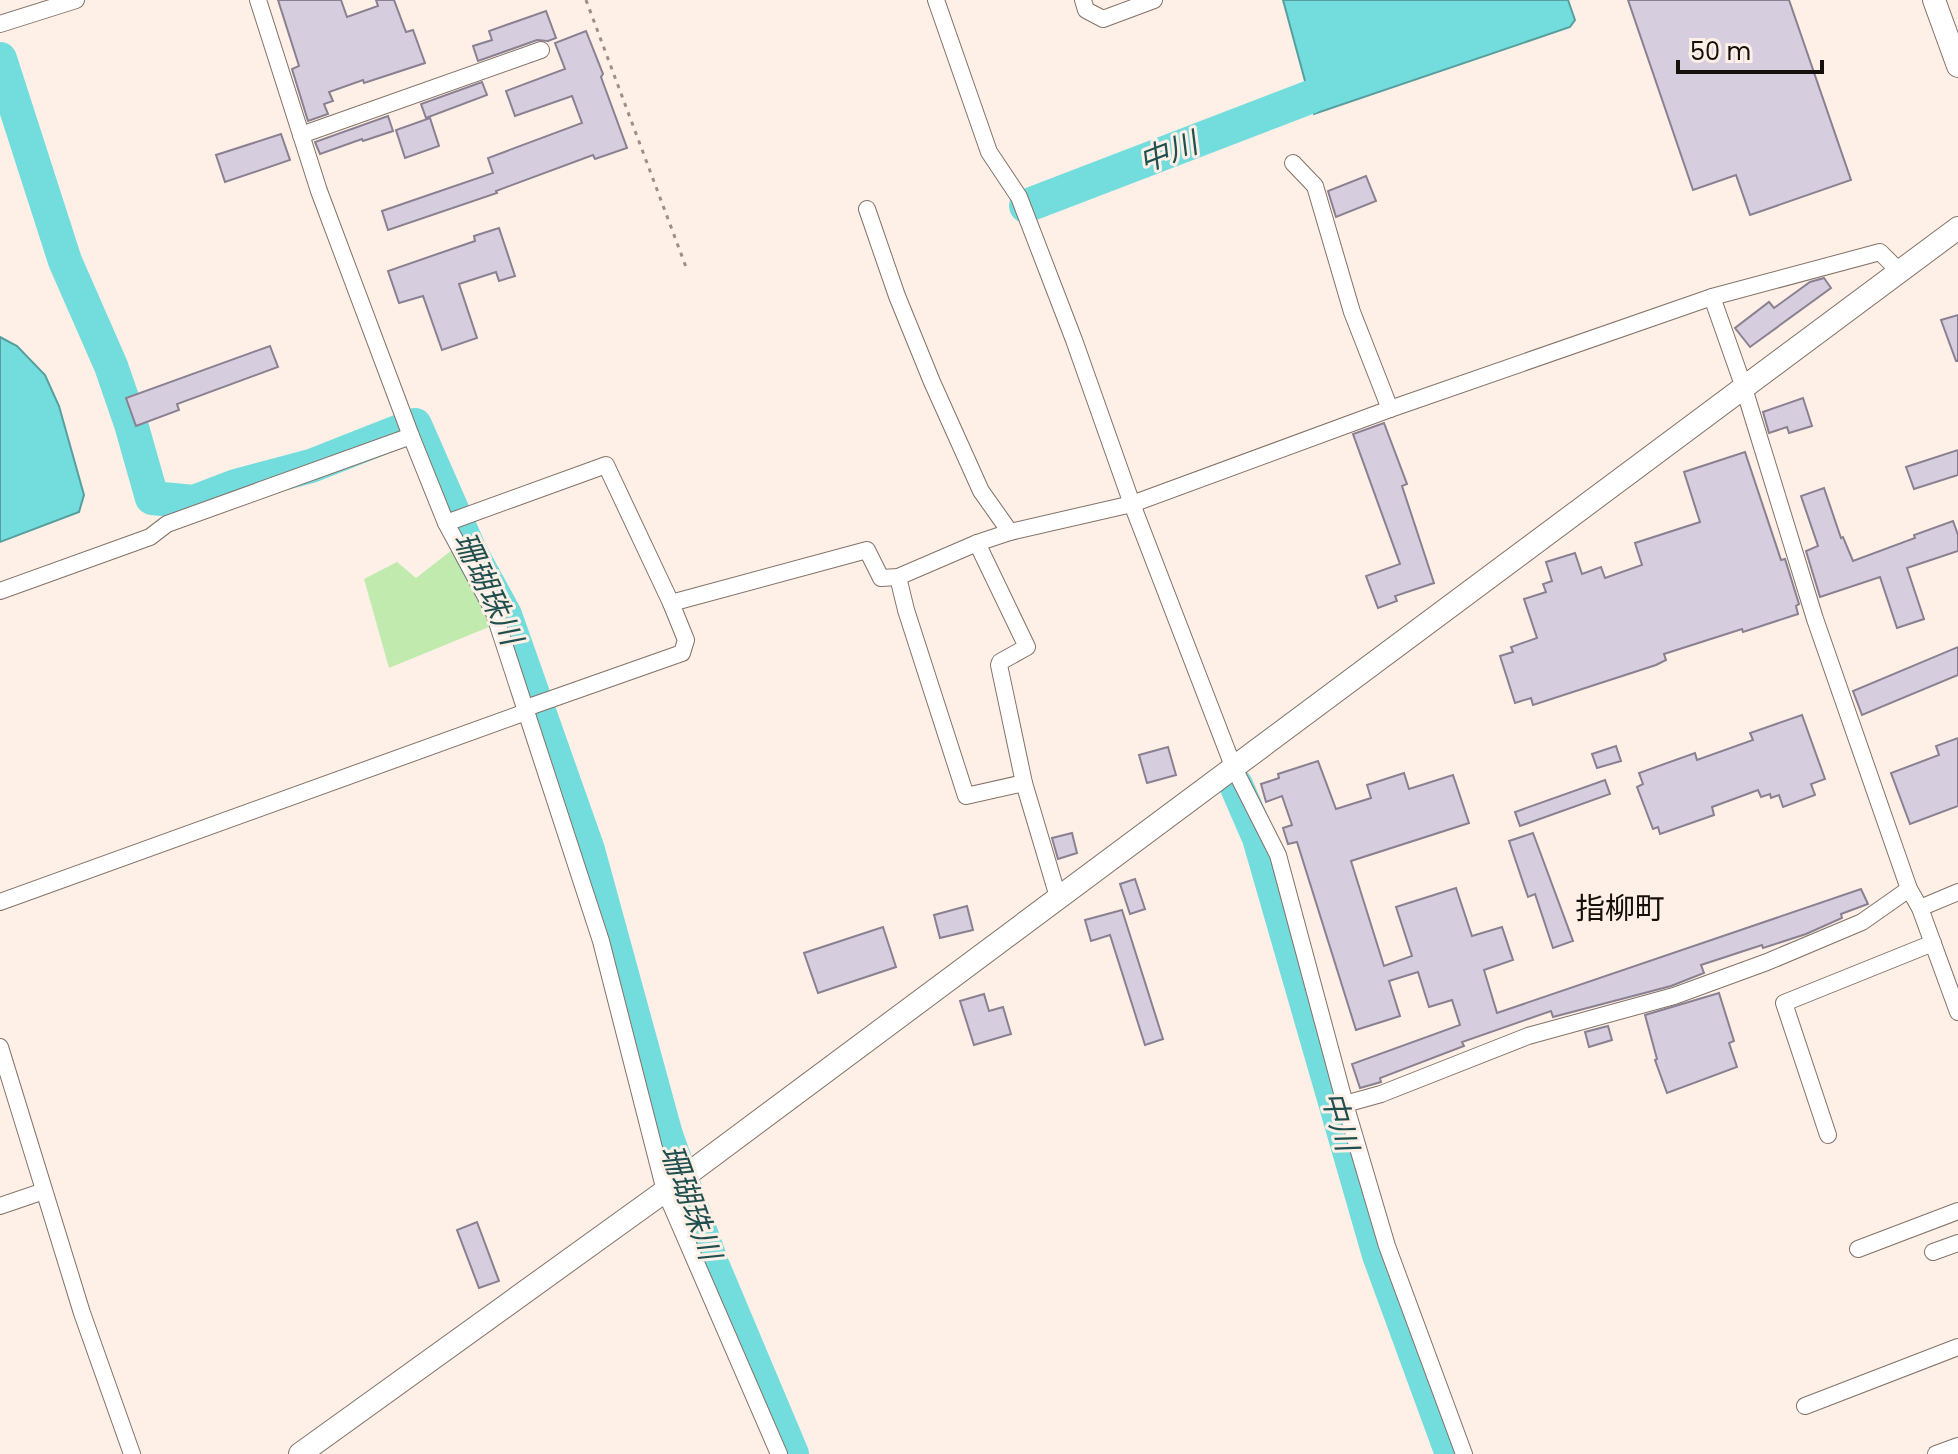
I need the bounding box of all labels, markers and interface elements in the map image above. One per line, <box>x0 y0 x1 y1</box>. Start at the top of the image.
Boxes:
scale bar <box>1678 24 1822 74</box>
text: 50 m <box>1690 35 1751 68</box>
water label: 中川 <box>1132 120 1207 183</box>
water label: 珊瑚珠川 <box>443 525 534 654</box>
district label: 指柳町 <box>1575 887 1665 930</box>
water label: 中川 <box>1311 1086 1370 1159</box>
water label: 珊瑚珠川 <box>650 1138 733 1269</box>

